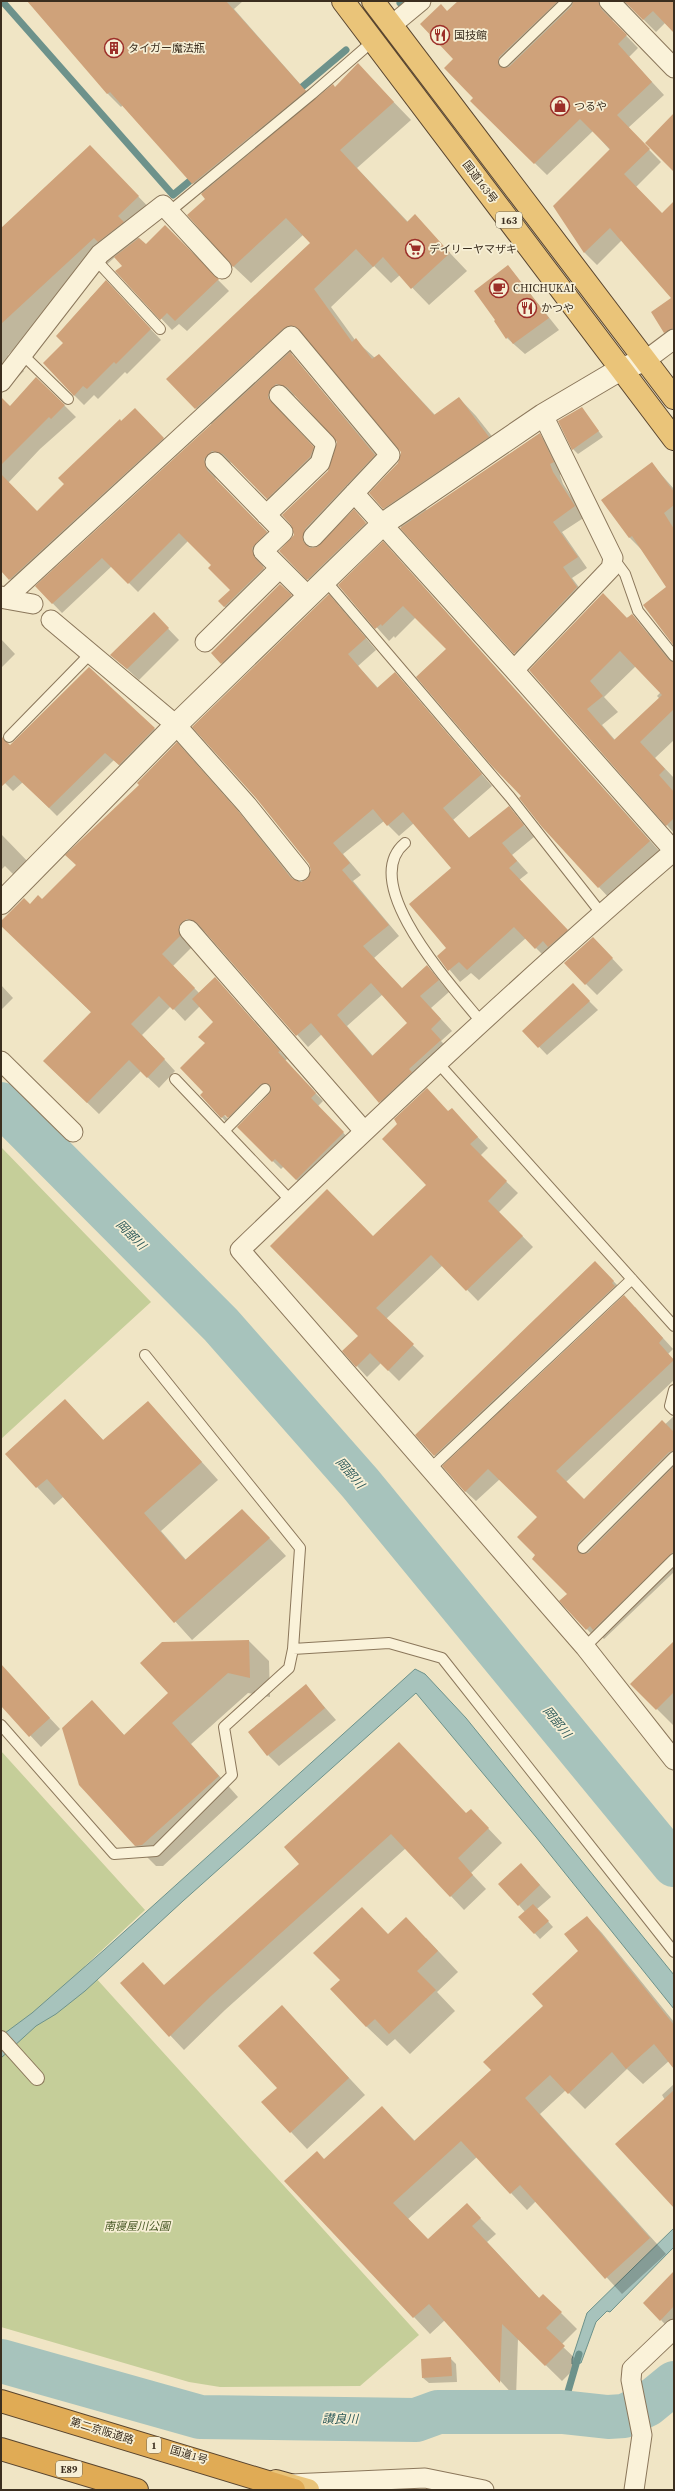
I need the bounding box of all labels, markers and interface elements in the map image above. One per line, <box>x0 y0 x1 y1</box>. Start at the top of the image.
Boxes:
restaurant icon: 国技館 <box>429 24 451 46</box>
place label: 国技館 <box>454 28 487 43</box>
building icon: タイガー魔法瓶 <box>103 37 125 59</box>
place label: タイガー魔法瓶 <box>128 41 205 56</box>
shop icon: つるや <box>549 95 571 117</box>
place label: つるや <box>574 99 607 114</box>
street label: 国道163号 <box>459 158 501 206</box>
road number: 163 <box>496 212 522 228</box>
supermarket icon: デイリーヤマザキ <box>404 238 426 260</box>
place label: デイリーヤマザキ <box>429 242 517 257</box>
cafe icon: CHICHUKAI <box>488 277 510 299</box>
place label: CHICHUKAI <box>513 281 575 296</box>
restaurant icon: かつや <box>516 297 538 319</box>
place label: かつや <box>541 301 574 316</box>
water label: 岡部川 <box>113 1217 151 1255</box>
water label: 岡部川 <box>332 1454 369 1493</box>
water label: 岡部川 <box>539 1703 576 1743</box>
park label: 南寝屋川公園 <box>104 2219 172 2234</box>
water label: 讃良川 <box>322 2411 360 2427</box>
street label: 第二京阪道路 <box>68 2414 136 2448</box>
road number: 1 <box>147 2437 161 2453</box>
street label: 国道1号 <box>168 2442 210 2468</box>
road number: E89 <box>56 2461 82 2477</box>

